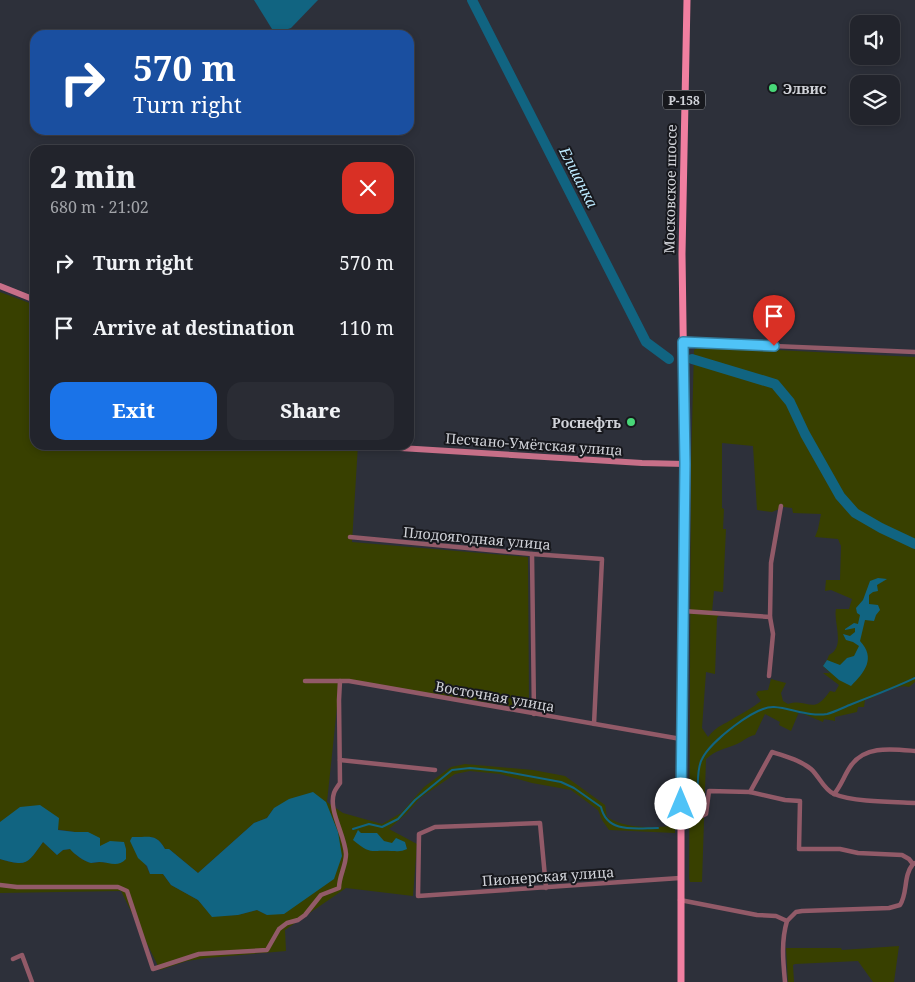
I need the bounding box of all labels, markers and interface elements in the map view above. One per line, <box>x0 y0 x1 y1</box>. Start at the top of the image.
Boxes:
map controls <box>850 15 900 125</box>
button: sound <box>850 15 900 65</box>
text: 570 m <box>133 44 236 91</box>
icon: right <box>50 50 115 115</box>
button: layers <box>850 75 900 125</box>
place label: Элвис <box>783 79 826 98</box>
marker: Элвис <box>767 82 779 94</box>
text: Turn right <box>133 89 242 119</box>
road number: Р-158 <box>663 90 705 110</box>
street label: Московское шоссе <box>659 124 681 254</box>
water label: Елшанка <box>555 142 603 211</box>
text: 2 min <box>50 156 136 197</box>
button: close <box>342 162 394 214</box>
text: 680 m · 21:02 <box>50 196 149 218</box>
icon: right <box>50 249 78 277</box>
text: Turn right <box>93 250 193 276</box>
text: 570 m <box>339 250 394 276</box>
pin <box>753 295 795 346</box>
icon: arrive <box>760 302 788 330</box>
icon: arrive <box>50 314 78 342</box>
text: Arrive at destination <box>93 315 295 341</box>
text: 110 m <box>339 315 394 341</box>
button: Exit <box>50 382 217 440</box>
button: Share <box>227 382 394 440</box>
place label: Роснефть <box>552 413 621 432</box>
marker: Роснефть <box>625 416 637 428</box>
street label: Песчано-Умётская улица <box>445 428 623 460</box>
street label: Плодоягодная улица <box>402 522 552 554</box>
street label: Восточная улица <box>434 676 556 716</box>
position arrow <box>654 777 706 829</box>
street label: Пионерская улица <box>481 862 615 890</box>

